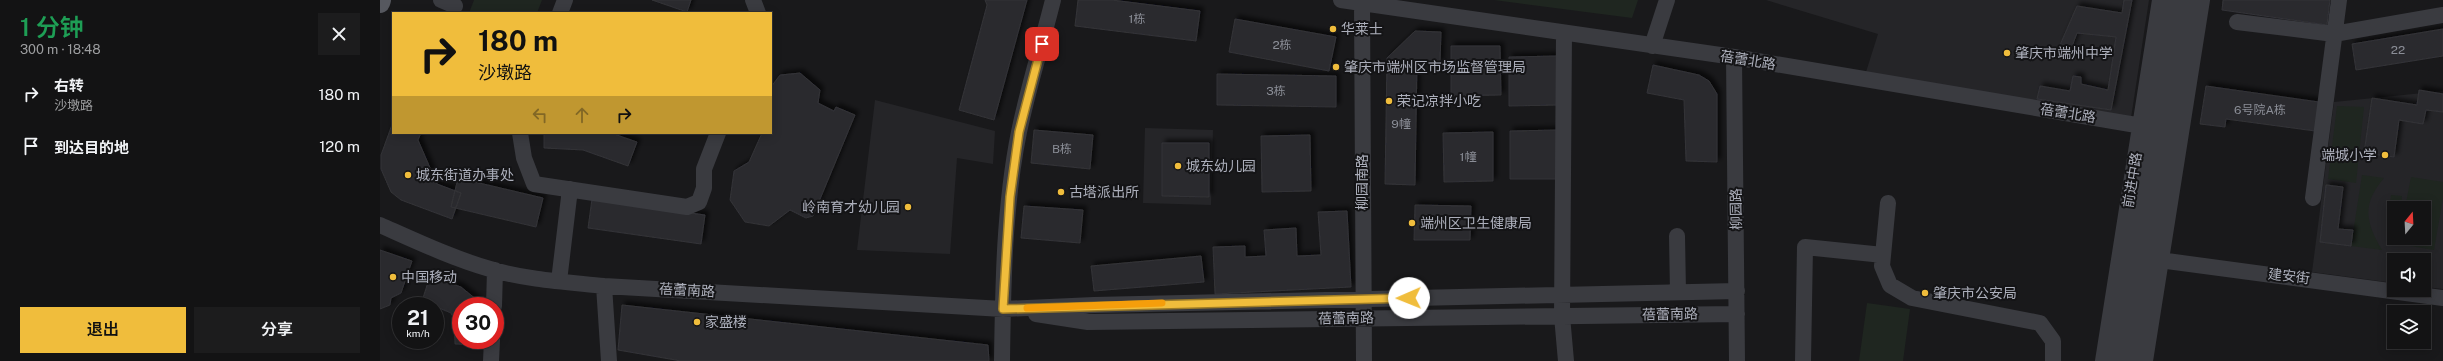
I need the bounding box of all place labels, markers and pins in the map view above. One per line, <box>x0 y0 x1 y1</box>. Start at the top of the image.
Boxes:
place label: 华莱士 <box>1341 21 1383 37</box>
marker: 华莱士 <box>1328 24 1338 34</box>
pin <box>1025 27 1059 61</box>
place label: 肇庆市端州中学 <box>2015 45 2113 61</box>
marker: 肇庆市端州中学 <box>2002 48 2012 58</box>
place label: 肇庆市端州区市场监督管理局 <box>1344 59 1526 75</box>
marker: 肇庆市端州区市场监督管理局 <box>1331 62 1341 72</box>
place label: 荣记凉拌小吃 <box>1397 93 1481 109</box>
marker: 荣记凉拌小吃 <box>1384 96 1394 106</box>
place label: 端城小学 <box>2321 147 2377 163</box>
marker: 端城小学 <box>2380 150 2390 160</box>
place label: 城东幼儿园 <box>1186 158 1256 174</box>
marker: 城东幼儿园 <box>1173 161 1183 171</box>
place label: 城东街道办事处 <box>416 167 514 183</box>
marker: 城东街道办事处 <box>403 170 413 180</box>
place label: 古塔派出所 <box>1069 184 1139 200</box>
marker: 古塔派出所 <box>1056 187 1066 197</box>
place label: 岭南育才幼儿园 <box>802 199 900 215</box>
marker: 岭南育才幼儿园 <box>903 202 913 212</box>
place label: 端州区卫生健康局 <box>1420 215 1532 231</box>
marker: 端州区卫生健康局 <box>1407 218 1417 228</box>
place label: 中国移动 <box>401 269 457 285</box>
marker: 中国移动 <box>388 272 398 282</box>
place label: 肇庆市公安局 <box>1933 285 2017 301</box>
marker: 肇庆市公安局 <box>1920 288 1930 298</box>
place label: 家盛楼 <box>705 314 747 330</box>
marker: 家盛楼 <box>692 317 702 327</box>

